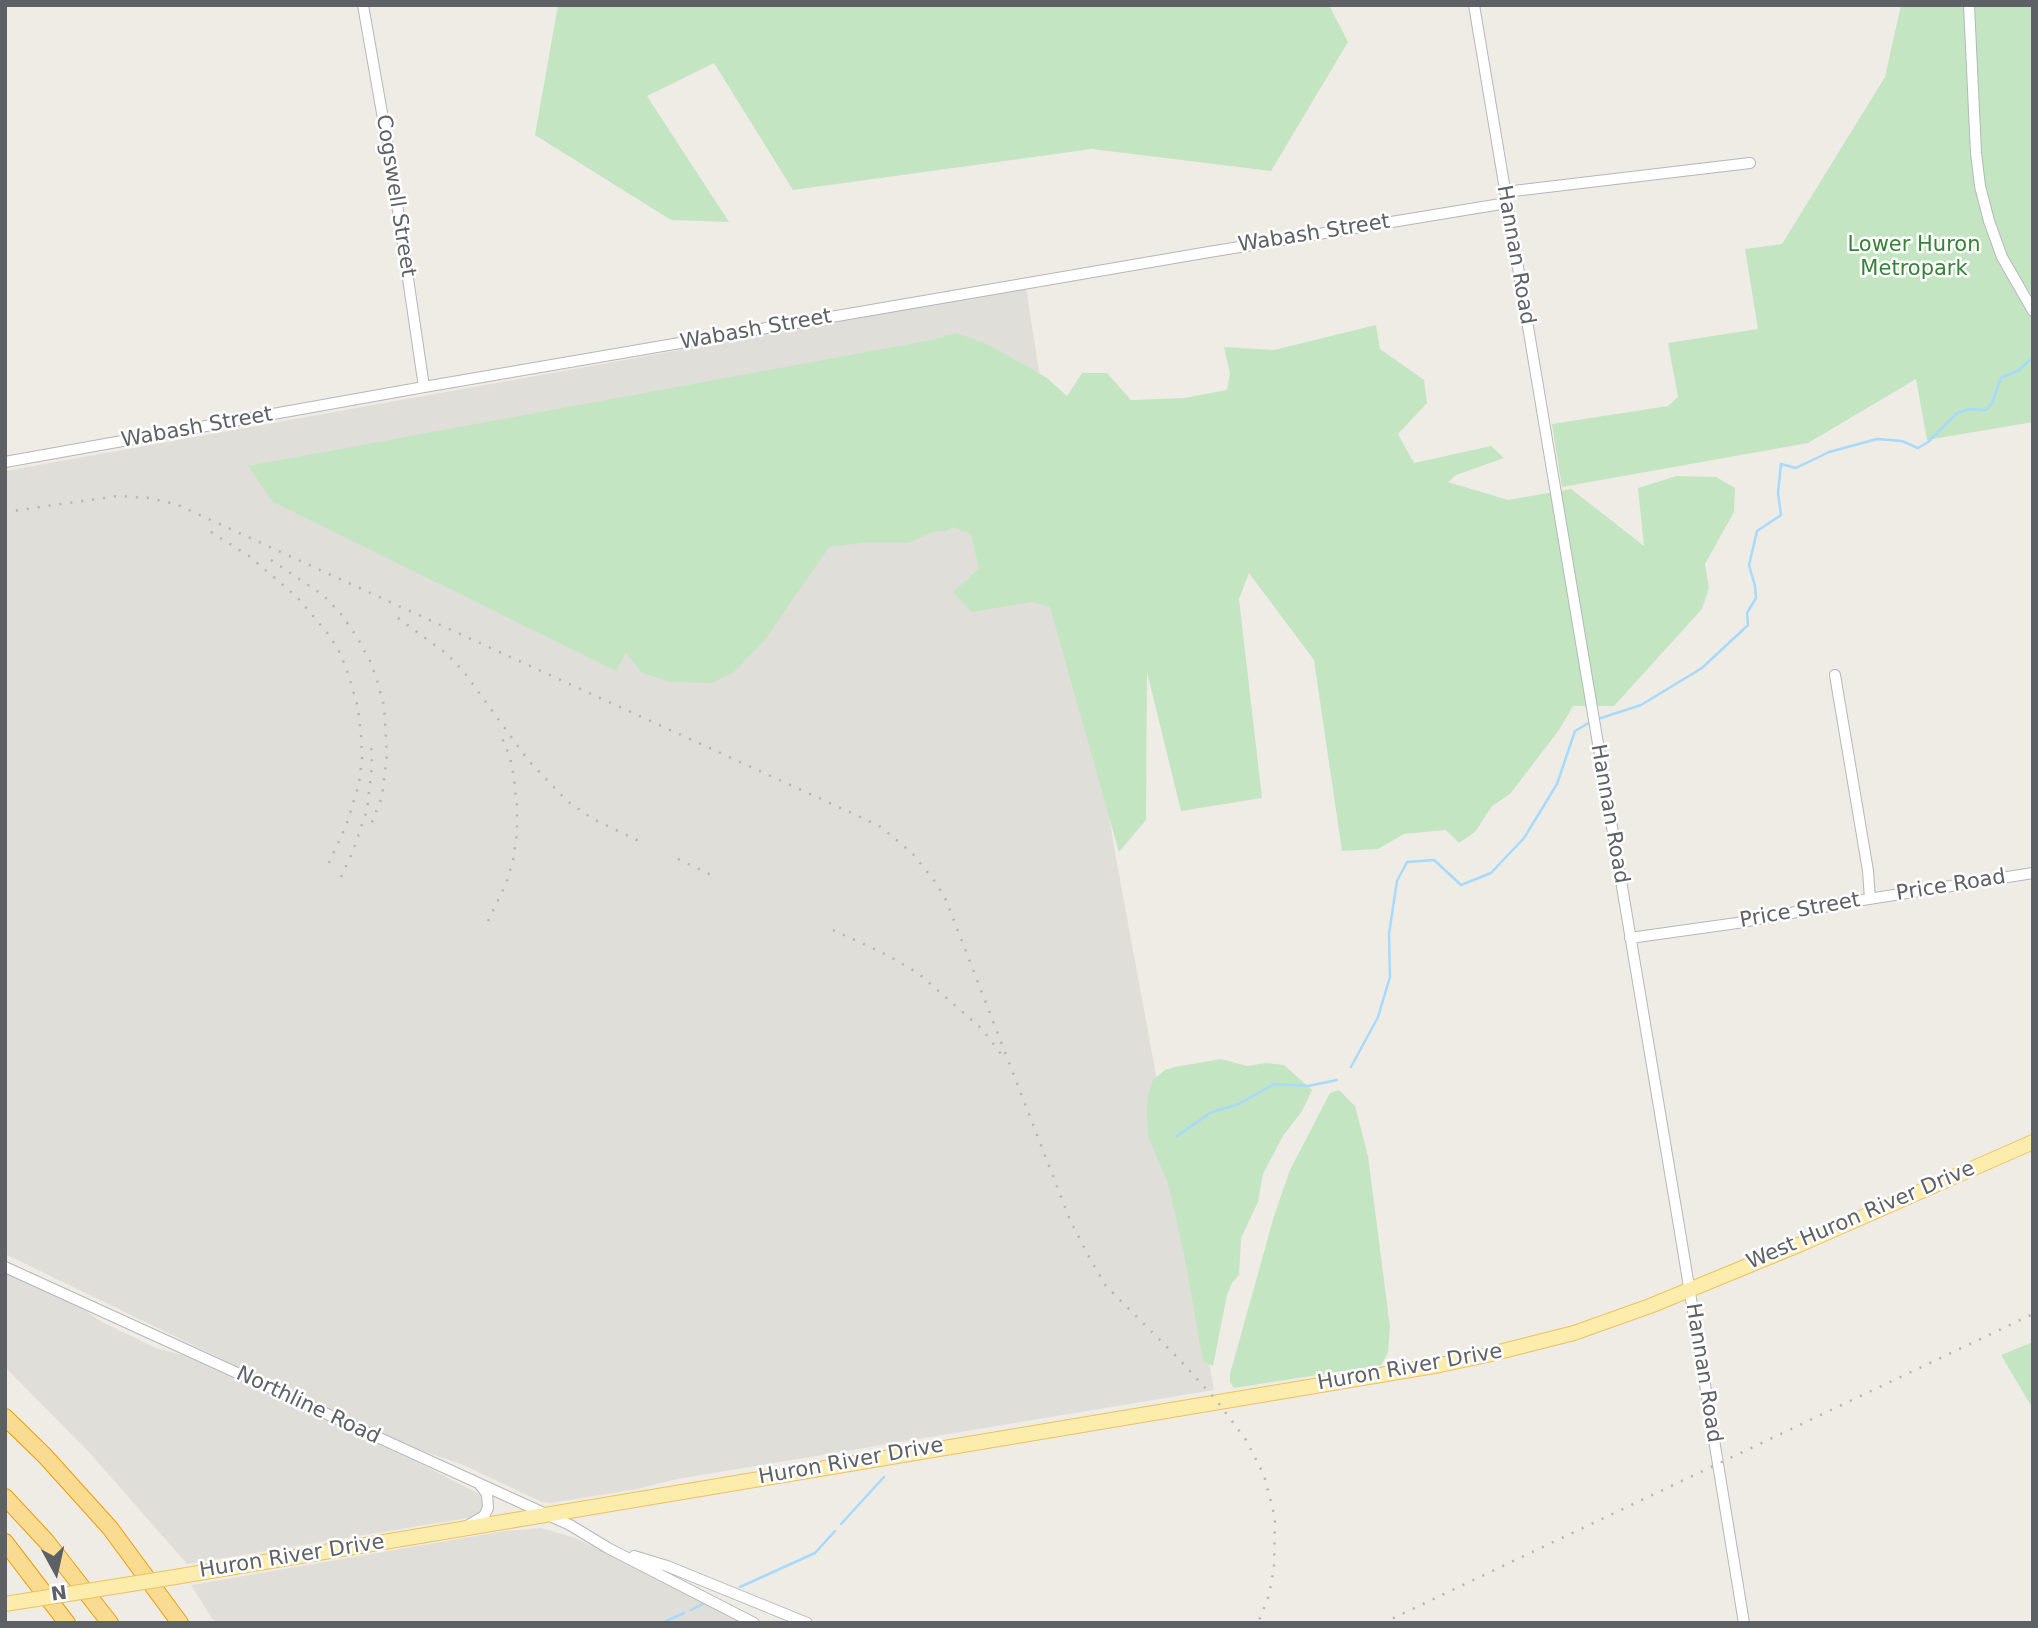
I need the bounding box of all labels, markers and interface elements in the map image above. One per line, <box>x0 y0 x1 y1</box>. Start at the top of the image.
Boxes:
street label: Cogswell Street <box>370 113 420 279</box>
street label: Hannan Road <box>1490 183 1540 327</box>
street label: Wabash Street <box>1236 210 1392 258</box>
park label: Lower Huron Metropark <box>1847 233 1981 283</box>
street label: Wabash Street <box>678 304 834 356</box>
street label: Wabash Street <box>119 402 275 454</box>
street label: Hannan Road <box>1584 742 1634 886</box>
street label: Price Road <box>1894 865 2008 907</box>
street label: Price Street <box>1738 888 1862 934</box>
street label: West Huron River Drive <box>1743 1156 1979 1276</box>
street label: Hannan Road <box>1680 1301 1726 1445</box>
street label: Huron River Drive <box>1316 1339 1504 1397</box>
street label: Northline Road <box>232 1362 384 1450</box>
street label: Huron River Drive <box>757 1433 945 1491</box>
street label: Huron River Drive <box>198 1530 386 1584</box>
north arrow <box>21 1537 91 1607</box>
text: N <box>50 1581 68 1605</box>

